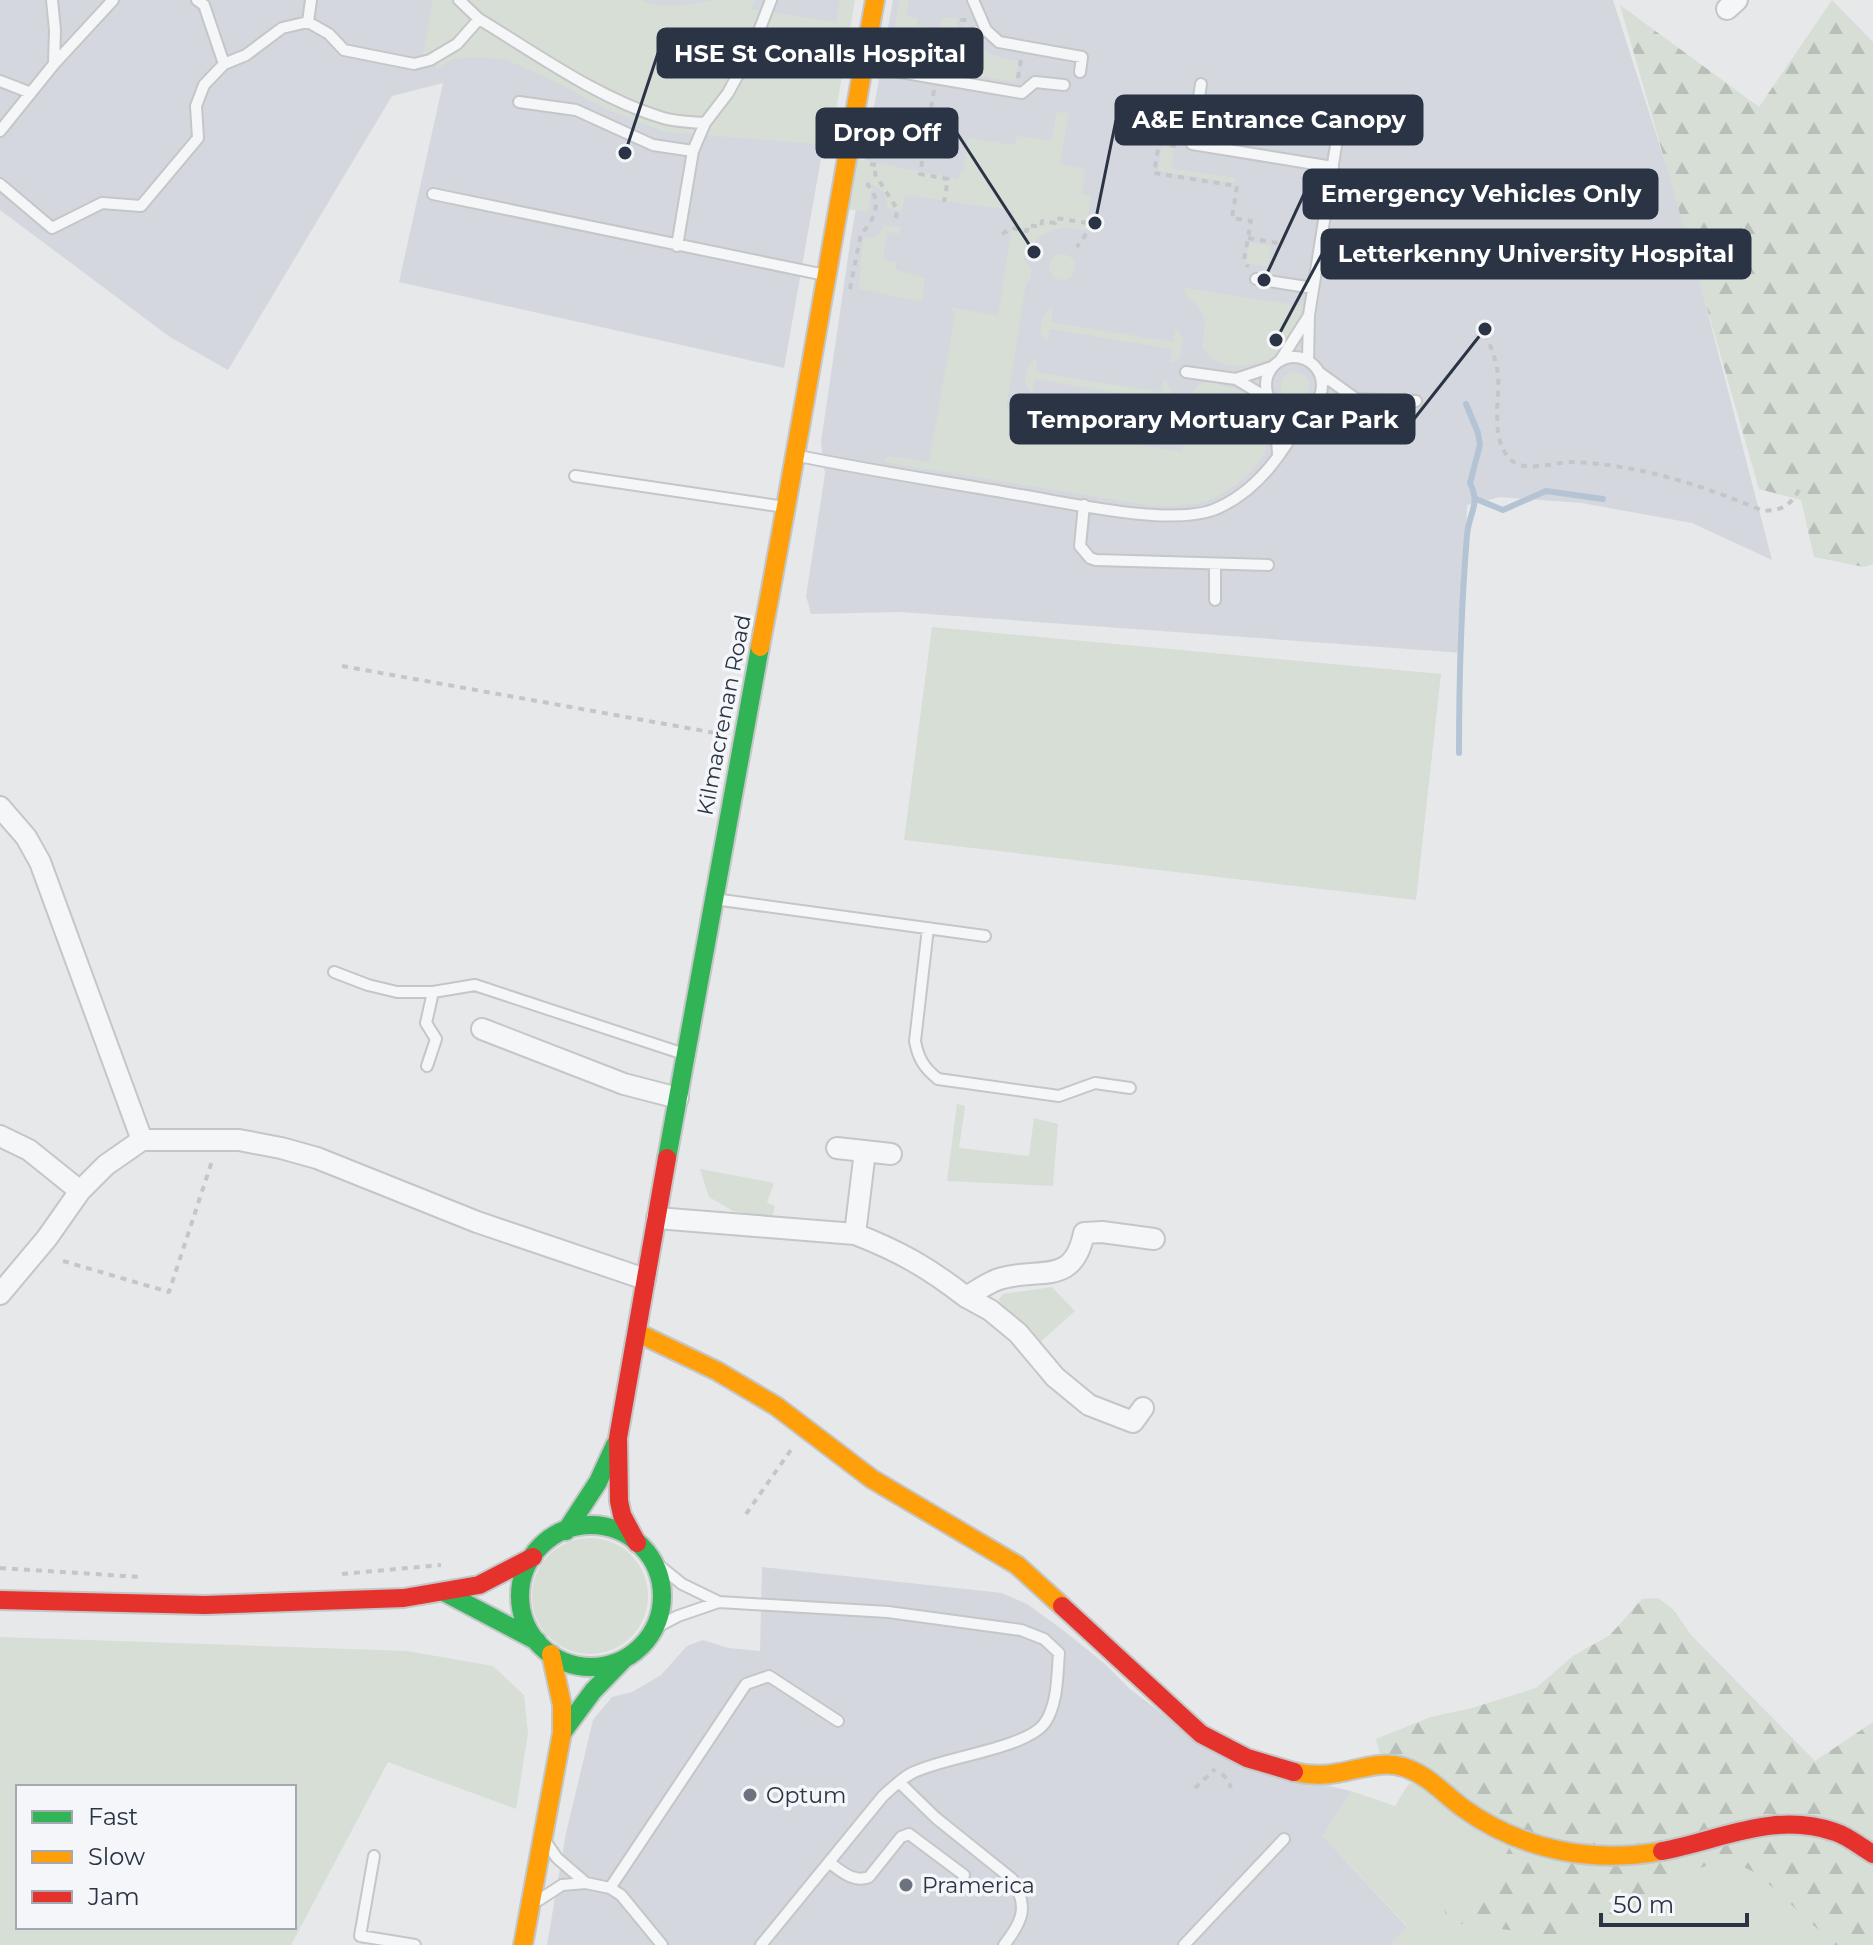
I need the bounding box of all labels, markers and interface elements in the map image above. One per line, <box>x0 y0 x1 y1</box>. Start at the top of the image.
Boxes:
callout: HSE St Conalls Hospital <box>658 29 982 77</box>
text: HSE St Conalls Hospital <box>674 39 966 68</box>
callout: A&E Entrance Canopy <box>1116 96 1422 144</box>
text: A&E Entrance Canopy <box>1131 105 1407 134</box>
callout: Drop Off <box>817 109 957 157</box>
text: Drop Off <box>833 118 943 147</box>
callout: Emergency Vehicles Only <box>1304 170 1657 218</box>
text: Emergency Vehicles Only <box>1321 179 1642 208</box>
callout: Letterkenny University Hospital <box>1322 230 1750 278</box>
text: Letterkenny University Hospital <box>1338 239 1734 268</box>
callout: Temporary Mortuary Car Park <box>1011 395 1414 443</box>
text: Temporary Mortuary Car Park <box>1027 405 1399 434</box>
street label: Kilmacrenan Road <box>691 612 757 818</box>
place label: Optum <box>766 1782 846 1809</box>
legend <box>16 1785 296 1929</box>
marker: Optum <box>741 1786 759 1804</box>
text: Fast <box>88 1802 139 1831</box>
text: Slow <box>88 1842 145 1871</box>
place label: Pramerica <box>922 1872 1035 1899</box>
marker: Pramerica <box>897 1876 915 1894</box>
scale bar <box>1601 1877 1747 1927</box>
text: Jam <box>87 1882 140 1911</box>
text: 50 m <box>1613 1890 1674 1919</box>

